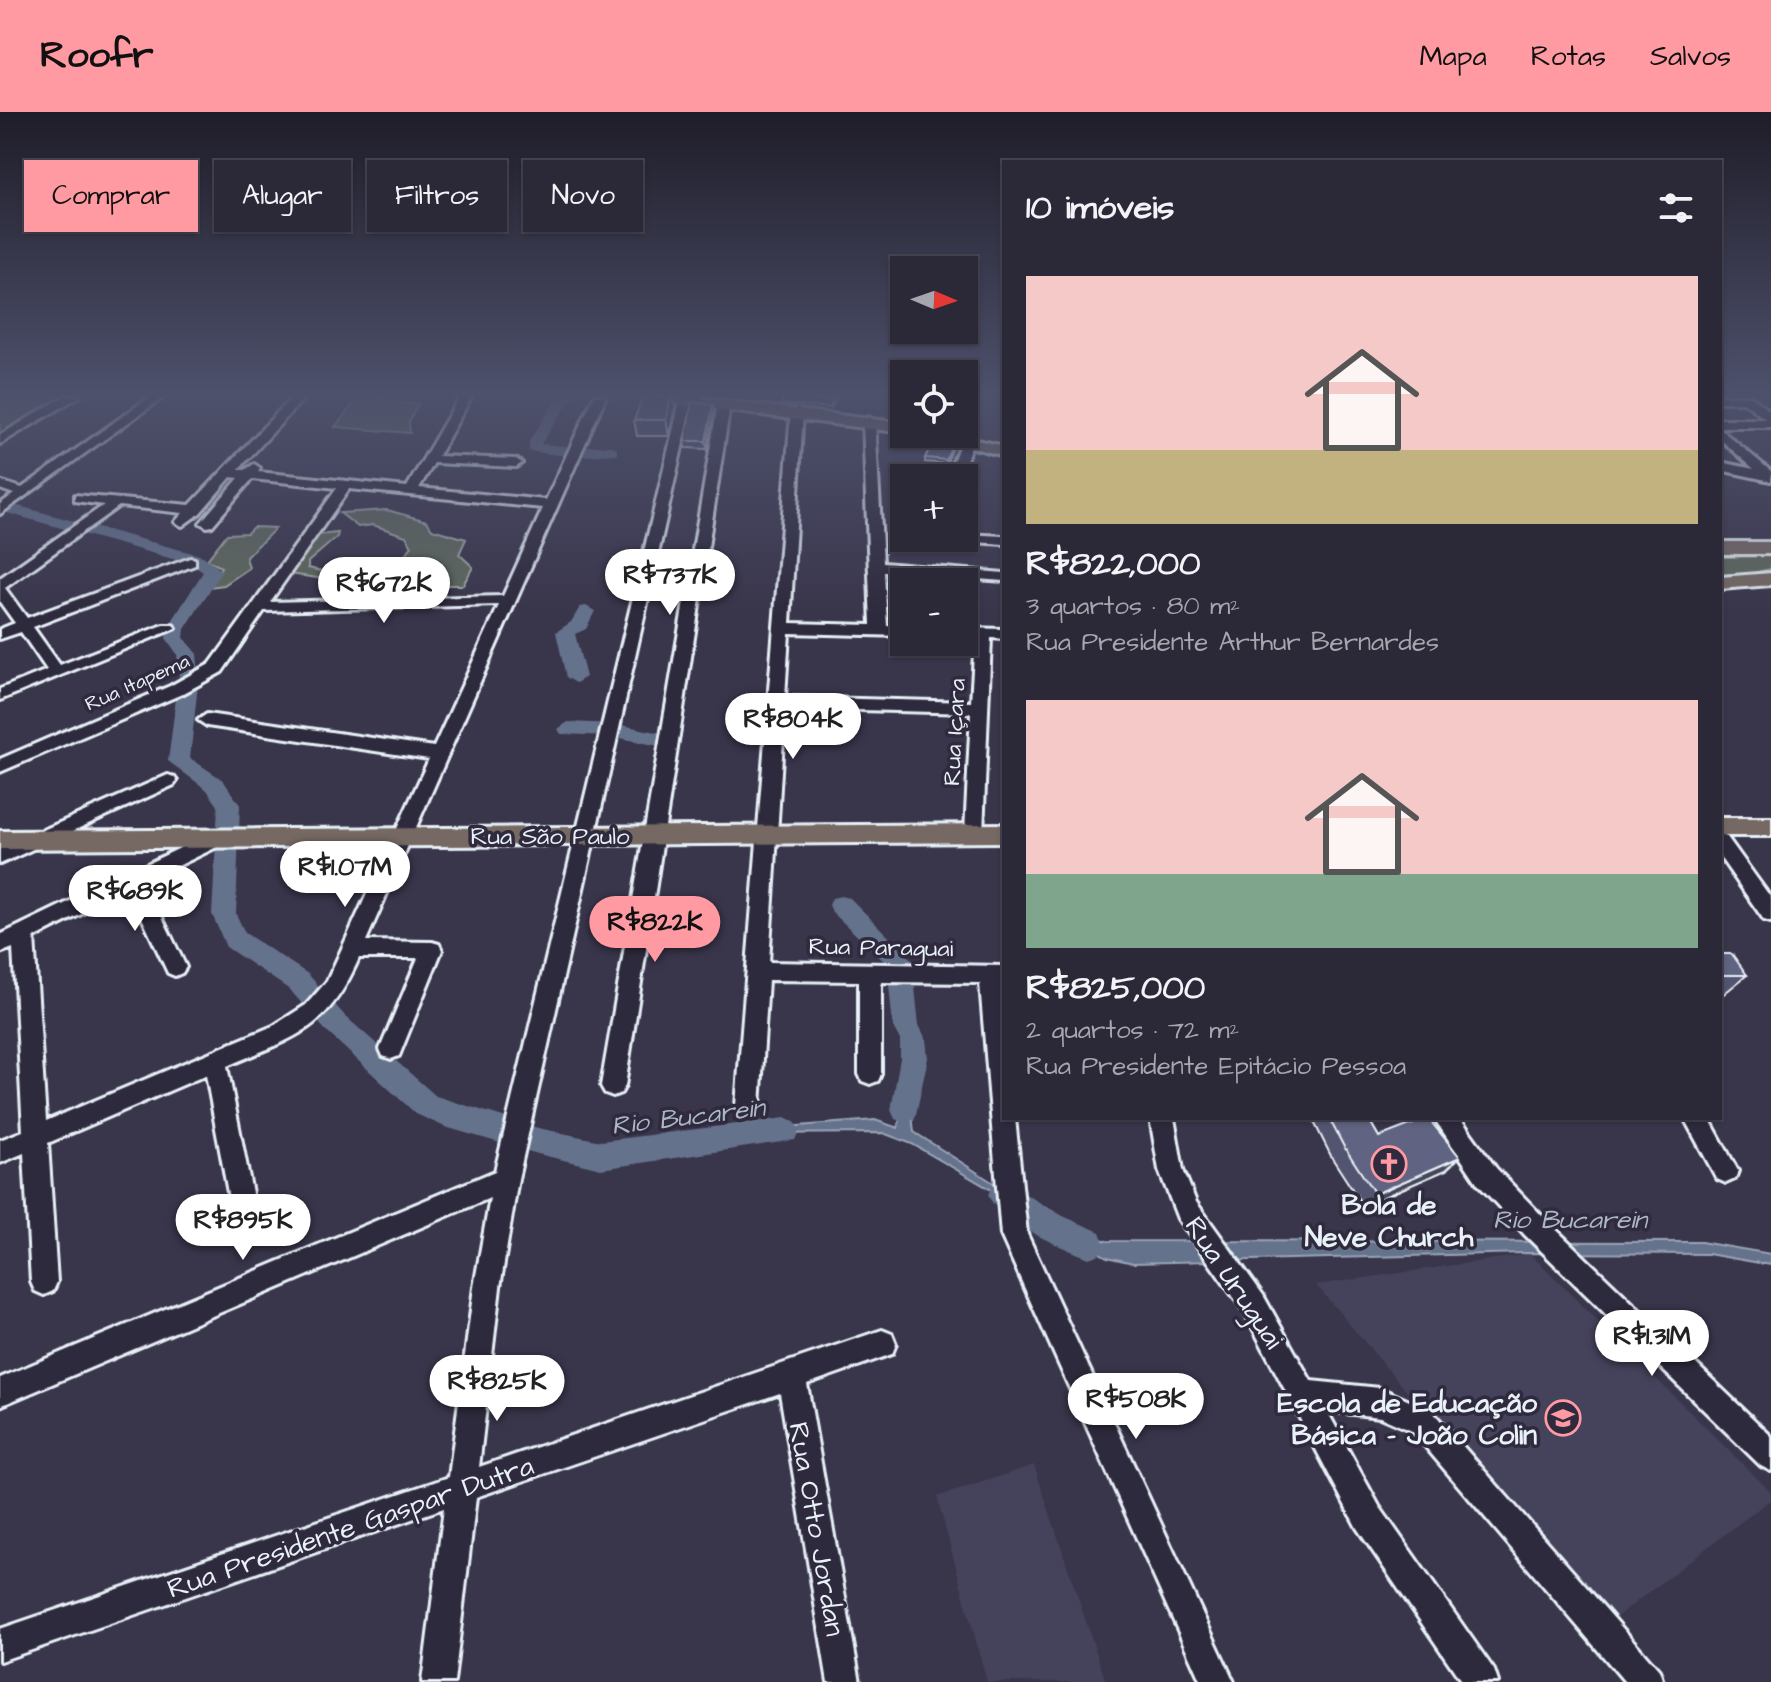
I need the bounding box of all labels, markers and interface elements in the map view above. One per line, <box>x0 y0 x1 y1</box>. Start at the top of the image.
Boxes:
text: Roofr <box>40 30 153 82</box>
text: Mapa <box>1419 37 1487 76</box>
text: Rotas <box>1531 37 1606 76</box>
text: Salvos <box>1650 37 1731 76</box>
chip: Comprar <box>24 160 198 232</box>
chip: Alugar <box>214 160 351 232</box>
chip: Filtros <box>367 160 507 232</box>
chip: Novo <box>523 160 643 232</box>
text: 10 imóveis <box>1026 184 1174 232</box>
icon: filters <box>1654 186 1698 230</box>
north arrow <box>890 256 978 344</box>
map controls <box>890 256 978 656</box>
icon: home <box>1290 328 1434 472</box>
button: locate <box>890 360 978 448</box>
button: + <box>890 464 978 552</box>
text: R$822,000 <box>1026 540 1201 588</box>
pin: R$737K <box>605 549 735 617</box>
pin: R$672K <box>319 557 449 625</box>
text: R$737K <box>623 557 717 593</box>
text: R$672K <box>336 565 432 601</box>
button: − <box>890 568 978 656</box>
text: 3 quartos · 80 m² <box>1026 588 1240 624</box>
text: Rua Presidente Arthur Bernardes <box>1026 624 1439 660</box>
street label: Rua Itapema <box>81 647 194 718</box>
street label: Rua Içara <box>935 677 975 787</box>
pin: R$804K <box>728 693 858 761</box>
text: R$804K <box>743 701 843 737</box>
icon: home <box>1290 752 1434 896</box>
street label: Rua São Paulo <box>471 820 630 854</box>
pin: R$1.07M <box>271 841 419 909</box>
text: R$1.07M <box>298 849 392 885</box>
pin: R$689K <box>70 865 200 933</box>
text: R$689K <box>87 873 183 909</box>
pin: R$822K <box>590 896 720 964</box>
text: R$822K <box>607 904 703 940</box>
street label: Rua Paraguai <box>808 930 954 967</box>
text: R$825,000 <box>1026 964 1205 1012</box>
text: 2 quartos · 72 m² <box>1026 1012 1239 1048</box>
text: Rua Presidente Epitácio Pessoa <box>1026 1048 1406 1084</box>
water label: Rio Bucarein <box>609 1089 769 1144</box>
church icon: Bola de Neve Church <box>1370 1145 1408 1183</box>
place label: Bola de Neve Church <box>1305 1186 1474 1257</box>
pin: R$895K <box>178 1194 308 1262</box>
text: R$895K <box>194 1202 292 1238</box>
water label: Rio Bucarein <box>1493 1202 1649 1238</box>
street label: Rua Uruguai <box>1174 1209 1292 1357</box>
pin: R$1.31M <box>1578 1310 1726 1378</box>
text: R$1.31M <box>1613 1318 1691 1354</box>
pin: R$825K <box>432 1355 562 1423</box>
text: R$825K <box>448 1363 546 1399</box>
pin: R$508K <box>1071 1373 1201 1441</box>
text: R$508K <box>1086 1381 1186 1417</box>
place label: Escola de Educação Básica - João Colin <box>1278 1384 1537 1455</box>
school or university icon: Escola de Educação Básica - João Colin <box>1544 1399 1582 1437</box>
street label: Rua Otto Jordan <box>779 1419 855 1639</box>
street label: Rua Presidente Gaspar Dutra <box>162 1446 539 1609</box>

